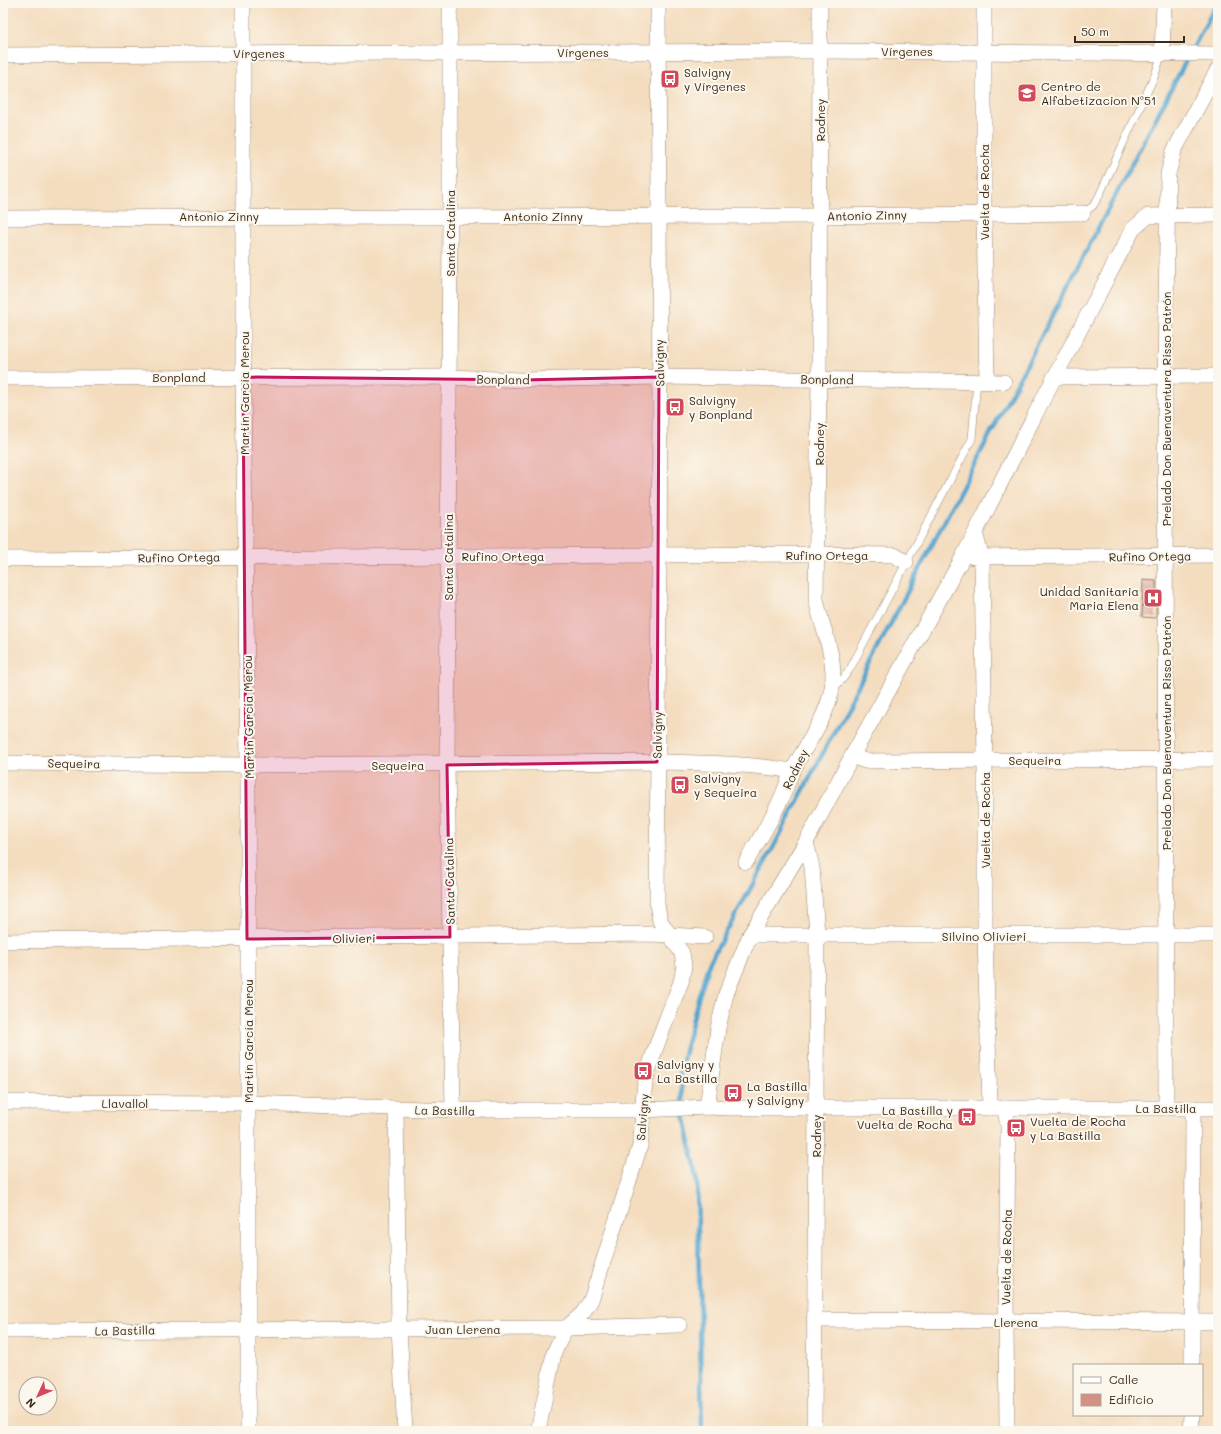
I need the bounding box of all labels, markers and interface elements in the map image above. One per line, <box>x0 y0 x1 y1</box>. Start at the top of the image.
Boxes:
scale bar <box>1075 18 1184 44</box>
text: 50 m <box>1081 23 1109 39</box>
street label: Vírgenes <box>881 43 933 59</box>
street label: Vírgenes <box>557 44 609 60</box>
street label: Vírgenes <box>233 45 285 61</box>
place label: Salvigny y Vírgenes <box>684 64 746 94</box>
bus stop icon: Salvigny y Vírgenes <box>659 68 681 90</box>
place label: Centro de Alfabetizacion Nº51 <box>1041 78 1156 108</box>
school or university icon: Centro de Alfabetizacion Nº51 <box>1016 82 1038 104</box>
street label: Rodney <box>812 99 828 141</box>
street label: Vuelta de Rocha <box>976 144 992 240</box>
street label: Santa Catalina <box>442 189 458 277</box>
street label: Antonio Zinny <box>827 206 907 224</box>
street label: Antonio Zinny <box>179 208 259 224</box>
street label: Antonio Zinny <box>503 208 583 224</box>
street label: Prelado Don Buenaventura Risso Patrón <box>1158 292 1174 526</box>
street label: Martín García Merou <box>236 331 252 455</box>
street label: Salvigny <box>651 339 667 387</box>
street label: Bonpland <box>152 369 206 385</box>
street label: Bonpland <box>476 371 530 387</box>
street label: Bonpland <box>800 371 854 387</box>
place label: Salvigny y Bonpland <box>689 392 753 422</box>
bus stop icon: Salvigny y Bonpland <box>664 396 686 418</box>
street label: Rodney <box>811 423 827 465</box>
street label: Santa Catalina <box>440 513 456 601</box>
street label: Rufino Ortega <box>786 547 868 563</box>
street label: Rufino Ortega <box>1108 547 1192 565</box>
street label: Rufino Ortega <box>137 548 221 566</box>
street label: Rufino Ortega <box>462 548 544 564</box>
place label: Unidad Sanitaria Maria Elena <box>1040 583 1139 613</box>
hospital icon: Unidad Sanitaria Maria Elena <box>1142 587 1164 609</box>
street label: Prelado Don Buenaventura Risso Patrón <box>1158 616 1174 850</box>
street label: Martín García Merou <box>239 655 257 779</box>
street label: Salvigny <box>649 711 665 759</box>
street label: Rodney <box>778 746 812 792</box>
street label: Sequeira <box>1008 752 1062 768</box>
street label: Sequeira <box>47 755 101 771</box>
street label: Sequeira <box>371 757 425 773</box>
place label: Salvigny y Sequeira <box>694 770 757 800</box>
street label: Vuelta de Rocha <box>977 772 993 868</box>
bus stop icon: Salvigny y Sequeira <box>669 774 691 796</box>
street label: Santa Catalina <box>440 837 458 925</box>
street label: Silvino Olivieri <box>942 928 1026 944</box>
street label: Olivieri <box>332 930 376 946</box>
street label: Martín García Merou <box>240 979 256 1103</box>
place label: Salvigny y La Bastilla <box>657 1056 718 1086</box>
bus stop icon: Salvigny y La Bastilla <box>632 1060 654 1082</box>
place label: La Bastilla y Salvigny <box>747 1078 808 1108</box>
bus stop icon: La Bastilla y Salvigny <box>722 1082 744 1104</box>
street label: Salvigny <box>632 1093 652 1141</box>
street label: Llavallol <box>102 1095 148 1111</box>
street label: La Bastilla <box>1136 1100 1196 1116</box>
street label: La Bastilla <box>414 1101 476 1119</box>
place label: La Bastilla y Vuelta de Rocha <box>857 1102 953 1132</box>
bus stop icon: La Bastilla y Vuelta de Rocha <box>956 1106 978 1128</box>
place label: Vuelta de Rocha y La Bastilla <box>1030 1113 1126 1143</box>
street label: Rodney <box>808 1115 824 1157</box>
bus stop icon: Vuelta de Rocha y La Bastilla <box>1005 1117 1027 1139</box>
street label: Vuelta de Rocha <box>997 1209 1015 1305</box>
street label: Llerena <box>994 1314 1038 1330</box>
street label: La Bastilla <box>94 1321 156 1339</box>
street label: Juan Llerena <box>425 1321 501 1337</box>
legend <box>1073 1364 1203 1416</box>
text: Calle <box>1109 1371 1139 1387</box>
north arrow <box>18 1376 58 1416</box>
text: Edificio <box>1109 1391 1153 1407</box>
text: N <box>22 1395 39 1412</box>

